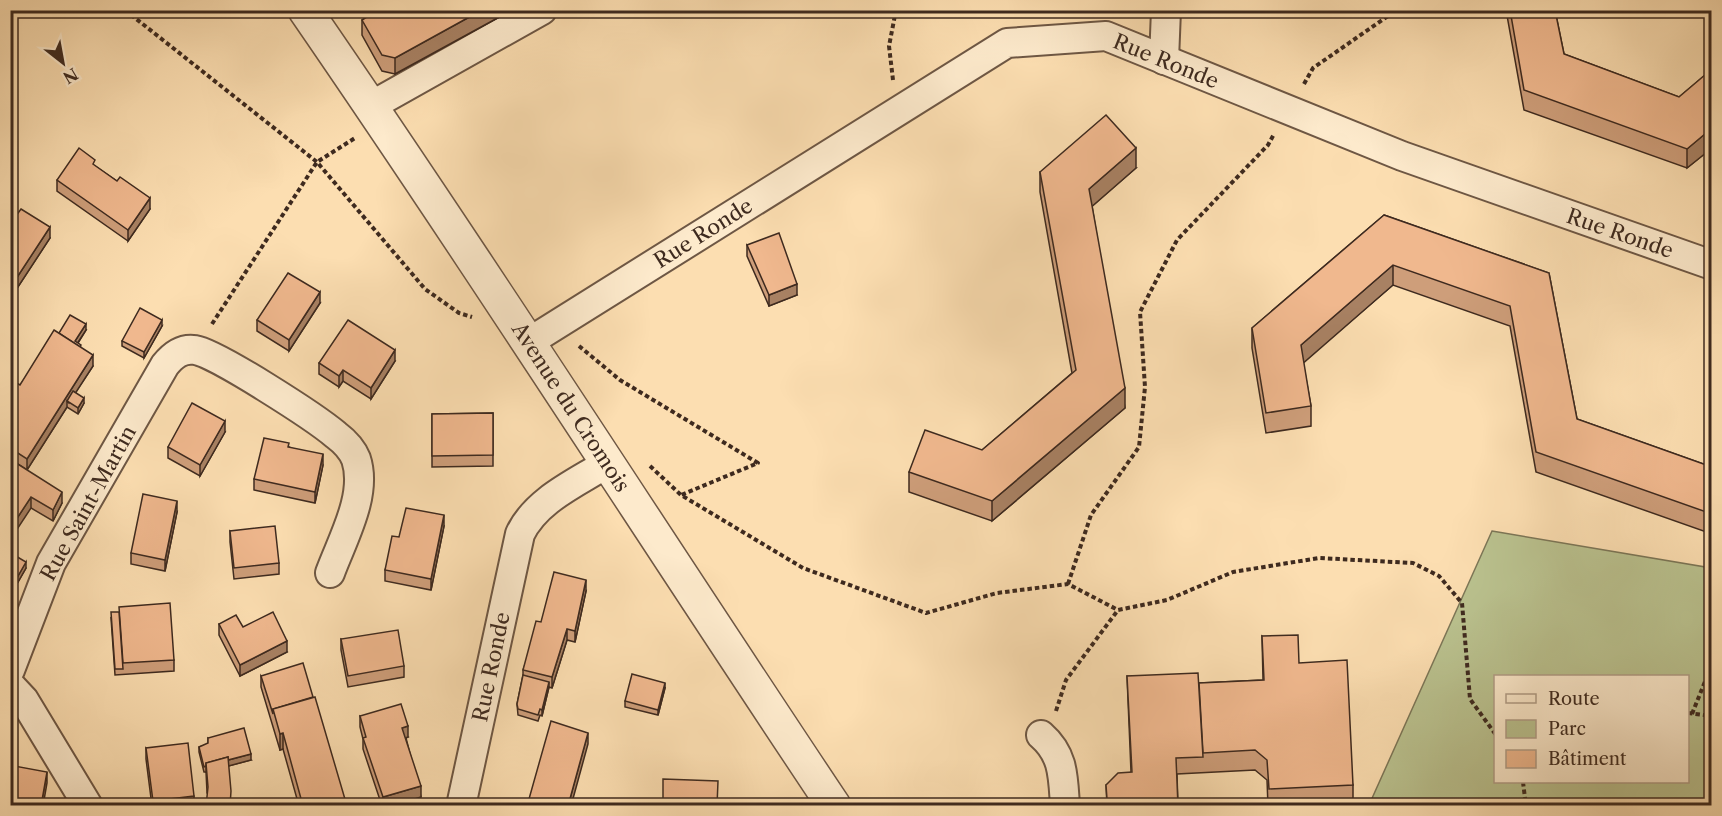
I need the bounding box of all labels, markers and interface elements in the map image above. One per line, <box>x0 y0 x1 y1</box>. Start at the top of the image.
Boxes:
street label: Rue Ronde <box>1110 29 1222 93</box>
north arrow <box>33 33 93 93</box>
text: N <box>60 64 82 88</box>
street label: Rue Ronde <box>649 193 757 273</box>
street label: Rue Ronde <box>1563 203 1677 263</box>
street label: Avenue du Cromois <box>506 317 635 496</box>
street label: Rue Saint-Martin <box>35 421 141 585</box>
street label: Rue Ronde <box>467 610 515 724</box>
legend <box>1494 675 1689 783</box>
text: Route <box>1548 688 1600 710</box>
text: Parc <box>1548 718 1586 740</box>
text: Bâtiment <box>1548 748 1627 770</box>

